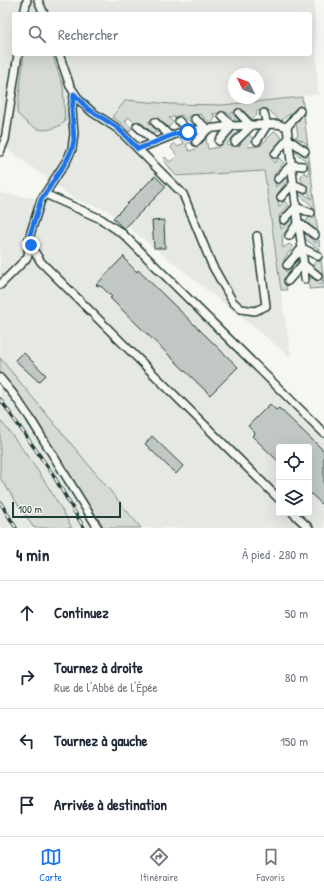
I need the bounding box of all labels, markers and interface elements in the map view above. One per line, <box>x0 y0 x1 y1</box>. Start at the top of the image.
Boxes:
search box <box>12 12 312 56</box>
icon: search <box>26 23 48 45</box>
text: Rechercher <box>58 24 119 45</box>
north arrow <box>228 68 264 104</box>
route start <box>179 123 197 141</box>
route end <box>22 236 40 254</box>
map controls <box>276 444 312 516</box>
button: locate <box>276 444 312 480</box>
button: layers <box>276 480 312 516</box>
scale bar <box>12 500 121 519</box>
text: 100 m <box>18 502 42 516</box>
text: 4 min <box>16 543 49 566</box>
text: À pied · 280 m <box>242 545 308 563</box>
icon: ahead <box>16 602 38 624</box>
text: Continuez <box>54 602 109 623</box>
text: 50 m <box>285 604 308 622</box>
text: Tournez à droite <box>54 657 143 678</box>
icon: right <box>16 666 38 688</box>
text: 80 m <box>285 668 308 686</box>
text: Rue de l'Abbé de l'Épée <box>54 678 158 696</box>
icon: left <box>16 730 38 752</box>
text: Tournez à gauche <box>54 730 147 751</box>
text: 150 m <box>280 732 308 750</box>
icon: arrive <box>16 794 38 816</box>
text: Arrivée à destination <box>54 794 167 815</box>
tab: Carte <box>39 846 62 884</box>
tab: Itinéraire <box>140 846 178 884</box>
tab: Favoris <box>257 846 285 884</box>

